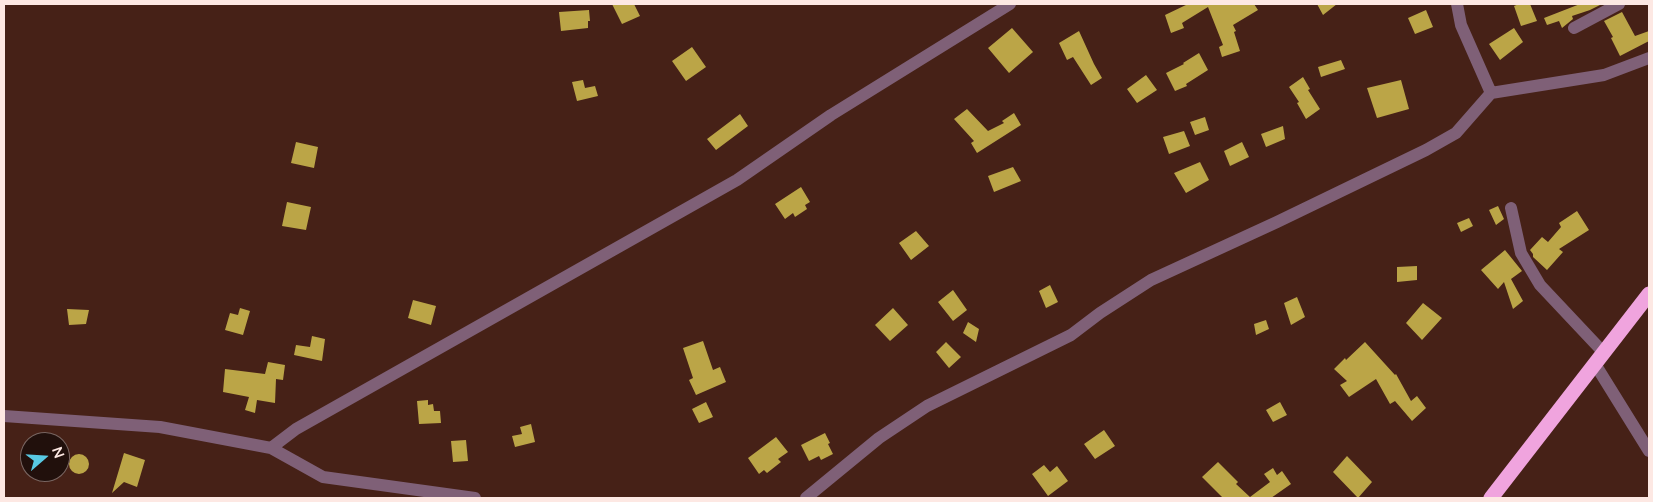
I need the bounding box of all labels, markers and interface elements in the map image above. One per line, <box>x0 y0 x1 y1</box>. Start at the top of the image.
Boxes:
north arrow <box>20 432 70 482</box>
text: N <box>49 444 69 460</box>

